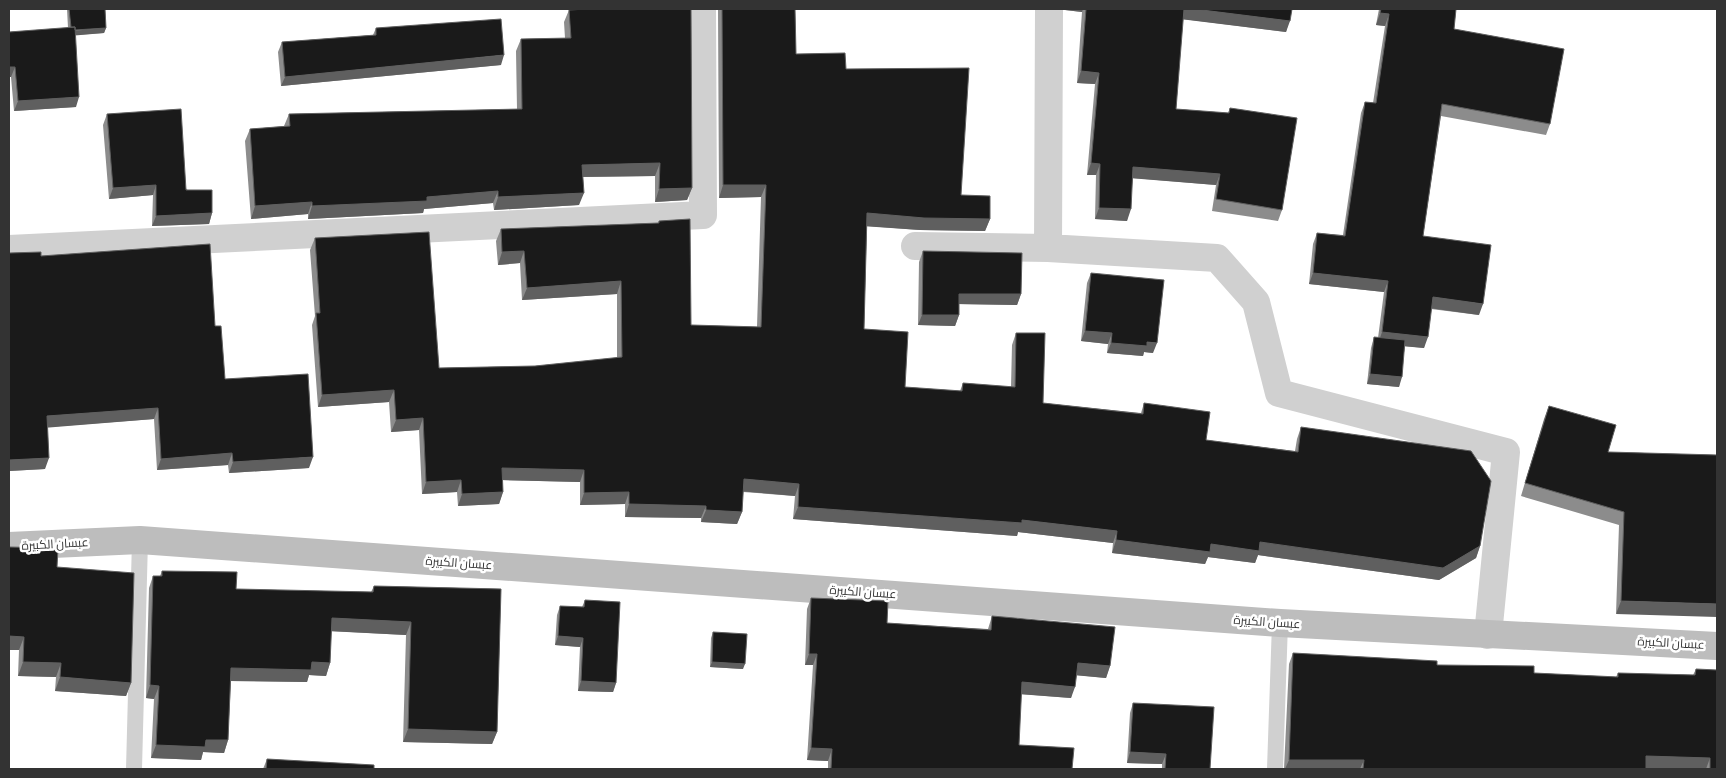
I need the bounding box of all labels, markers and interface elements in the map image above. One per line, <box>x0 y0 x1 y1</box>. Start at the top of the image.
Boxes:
street label: عبسان الكبيرة <box>21 534 89 553</box>
street label: عبسان الكبيرة <box>425 553 493 572</box>
street label: عبسان الكبيرة <box>829 582 897 601</box>
street label: عبسان الكبيرة <box>1233 612 1301 631</box>
street label: عبسان الكبيرة <box>1637 633 1705 652</box>

